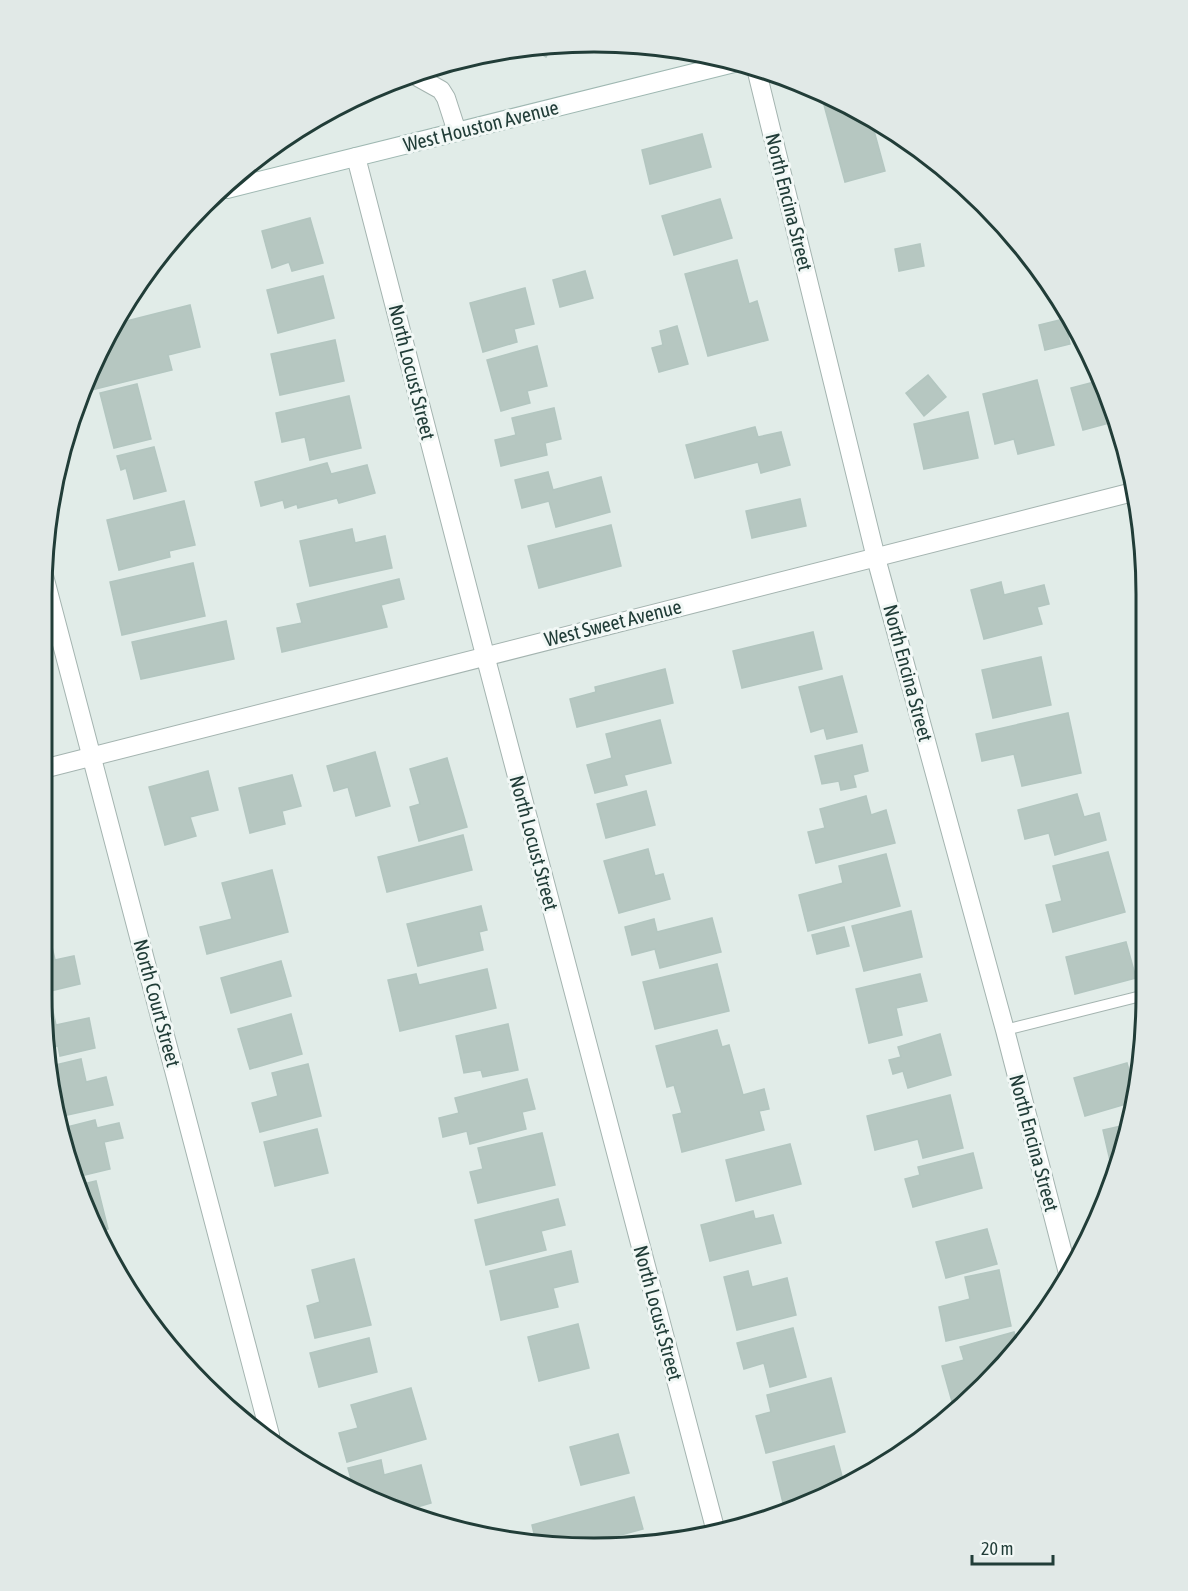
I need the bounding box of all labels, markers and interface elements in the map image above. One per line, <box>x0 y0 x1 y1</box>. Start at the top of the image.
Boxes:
street label: West Houston Avenue <box>401 95 561 156</box>
street label: North Encina Street <box>761 131 818 273</box>
street label: North Locust Street <box>385 302 440 442</box>
street label: West Sweet Avenue <box>542 594 684 651</box>
street label: North Encina Street <box>879 602 938 744</box>
street label: North Locust Street <box>505 773 564 913</box>
street label: North Court Street <box>129 937 186 1069</box>
street label: North Encina Street <box>1005 1072 1064 1214</box>
street label: North Locust Street <box>629 1243 688 1383</box>
scale bar <box>972 1528 1053 1566</box>
text: 20 m <box>981 1538 1013 1559</box>

